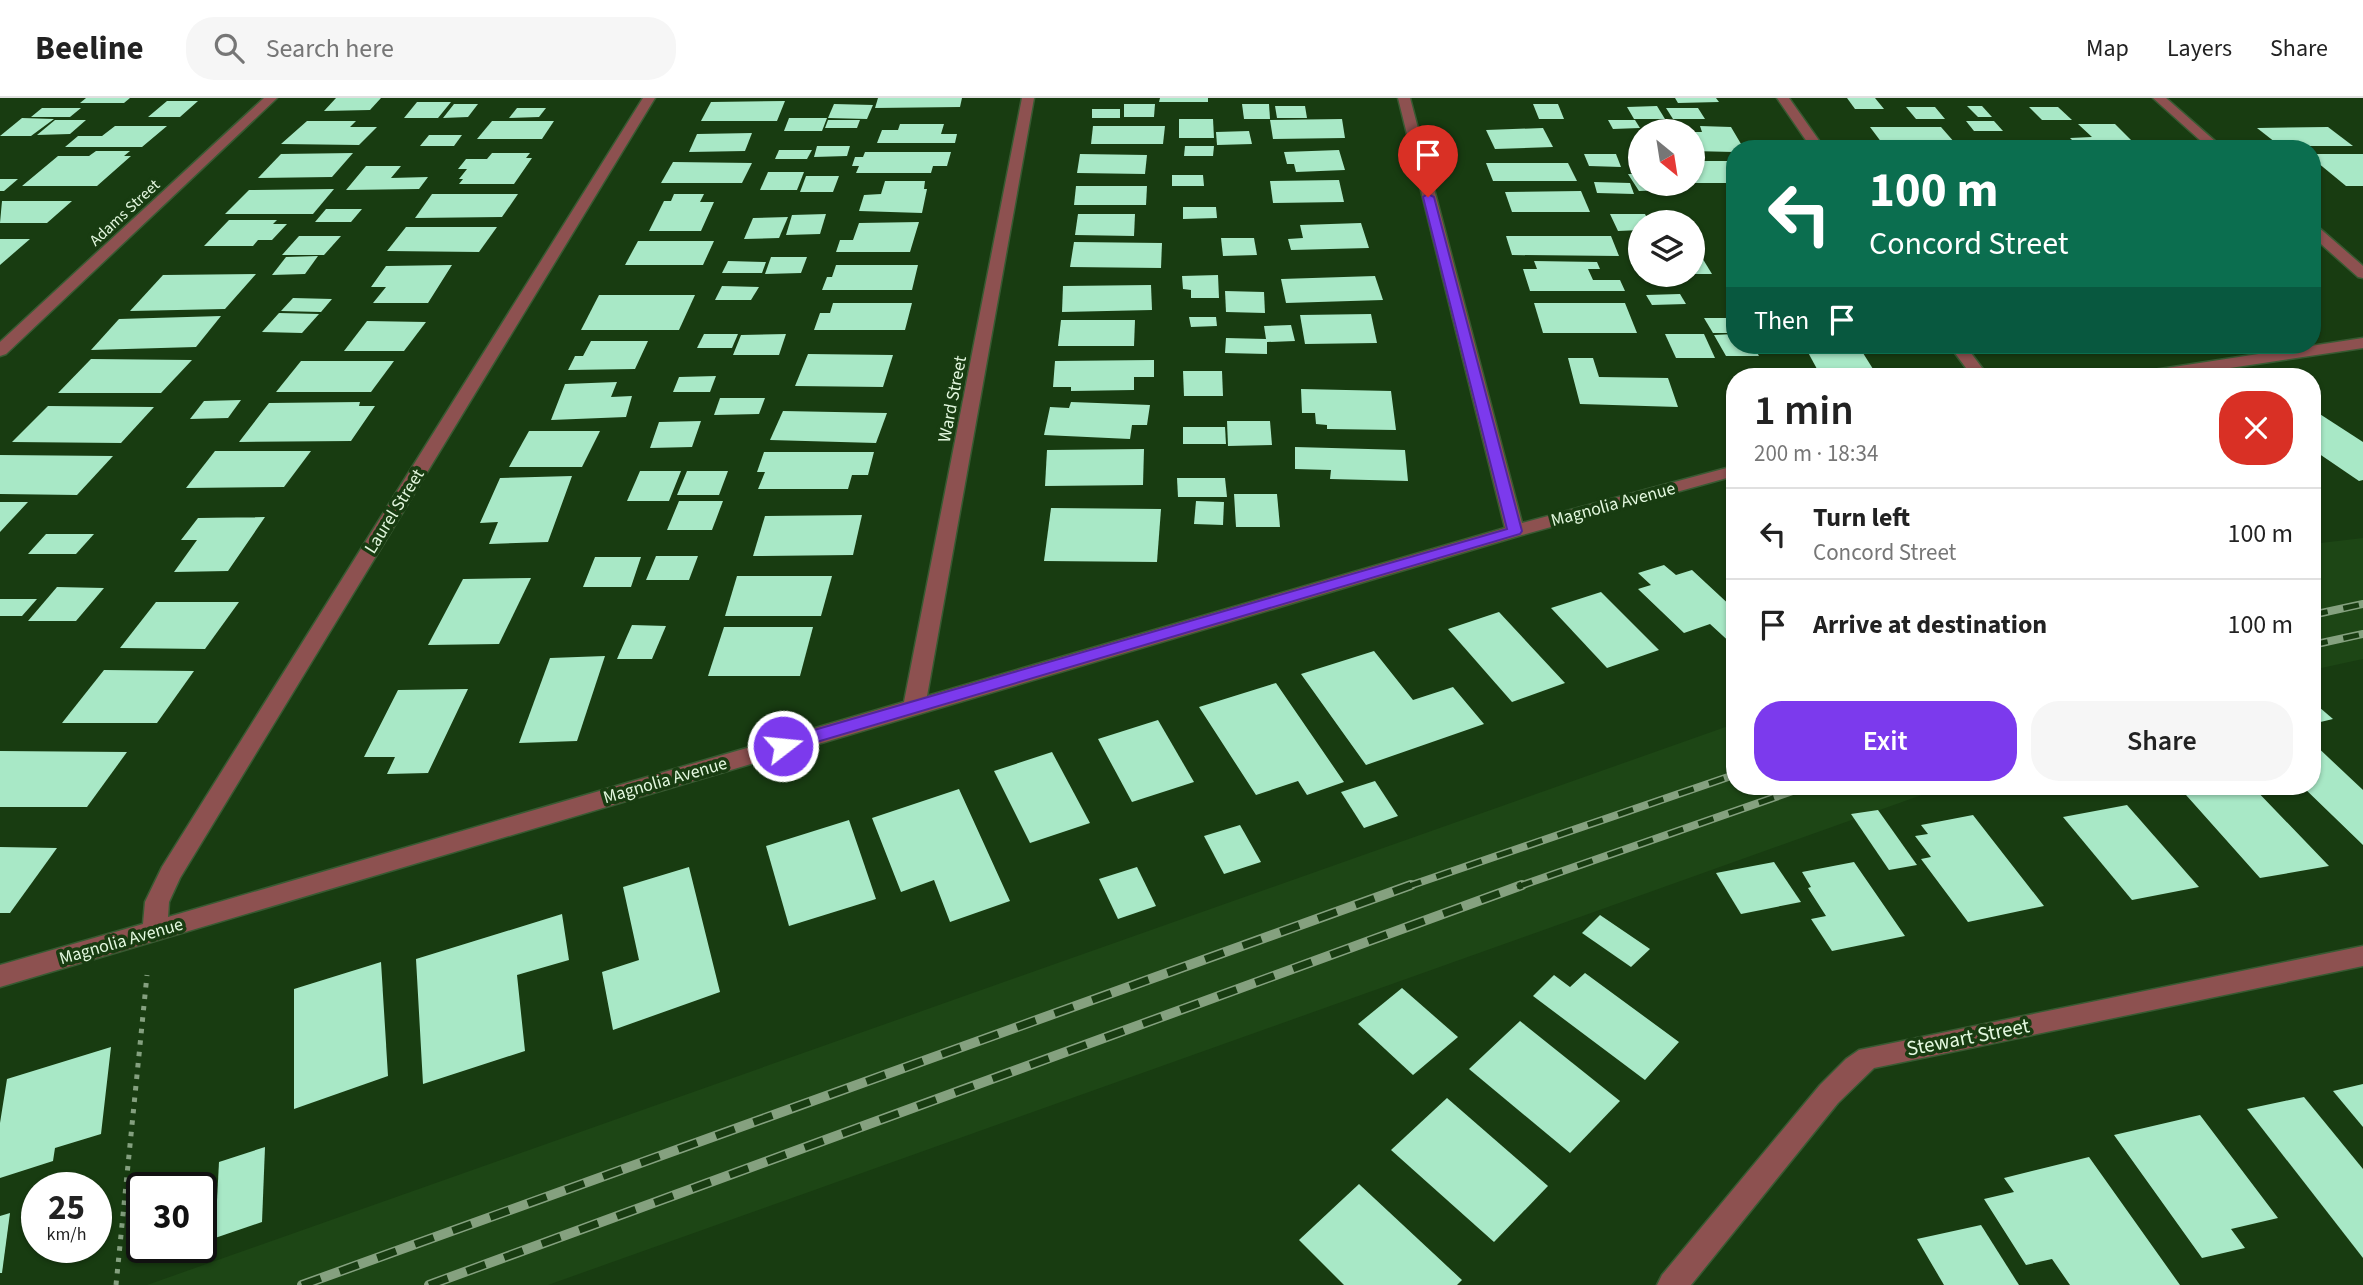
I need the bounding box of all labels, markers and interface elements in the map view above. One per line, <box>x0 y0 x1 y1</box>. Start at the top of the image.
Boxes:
search box <box>186 17 676 80</box>
text: Beeline <box>35 25 144 72</box>
icon: search <box>210 29 248 67</box>
text: Search here <box>266 30 394 67</box>
text: Map <box>2086 31 2129 66</box>
text: Layers <box>2167 31 2232 66</box>
text: Share <box>2270 31 2328 66</box>
north arrow <box>1628 119 1704 196</box>
map controls <box>1628 119 1705 287</box>
pin <box>1398 125 1458 197</box>
icon: arrive <box>1409 136 1447 174</box>
text: 100 m <box>1869 156 1998 226</box>
icon: left <box>1754 168 1845 259</box>
street label: Adams Street <box>85 174 165 251</box>
button: layers <box>1628 210 1705 287</box>
text: Concord Street <box>1869 221 2069 267</box>
icon: arrive <box>1823 301 1861 339</box>
text: Then <box>1754 302 1809 339</box>
street label: Ward Street <box>932 354 973 445</box>
text: 1 min <box>1754 381 1854 441</box>
button: close <box>2219 391 2293 465</box>
text: 200 m · 18:34 <box>1754 437 1878 470</box>
street label: Laurel Street <box>358 464 430 559</box>
street label: Magnolia Avenue <box>1548 476 1678 533</box>
text: Turn left <box>1813 499 1910 536</box>
icon: left <box>1754 515 1792 553</box>
text: 100 m <box>2227 515 2293 552</box>
text: Concord Street <box>1813 536 1956 569</box>
icon: arrive <box>1754 606 1792 644</box>
text: Arrive at destination <box>1813 606 2047 643</box>
text: 100 m <box>2227 606 2293 643</box>
button: Exit <box>1754 701 2017 781</box>
button: Share <box>2031 701 2293 781</box>
position arrow <box>746 709 820 783</box>
street label: Magnolia Avenue <box>600 751 730 810</box>
street label: Magnolia Avenue <box>56 912 186 971</box>
street label: Stewart Street <box>1904 1010 2032 1064</box>
speed limit sign: 30 <box>126 1172 217 1263</box>
text: 25 <box>48 1183 85 1233</box>
text: km/h <box>47 1222 86 1247</box>

